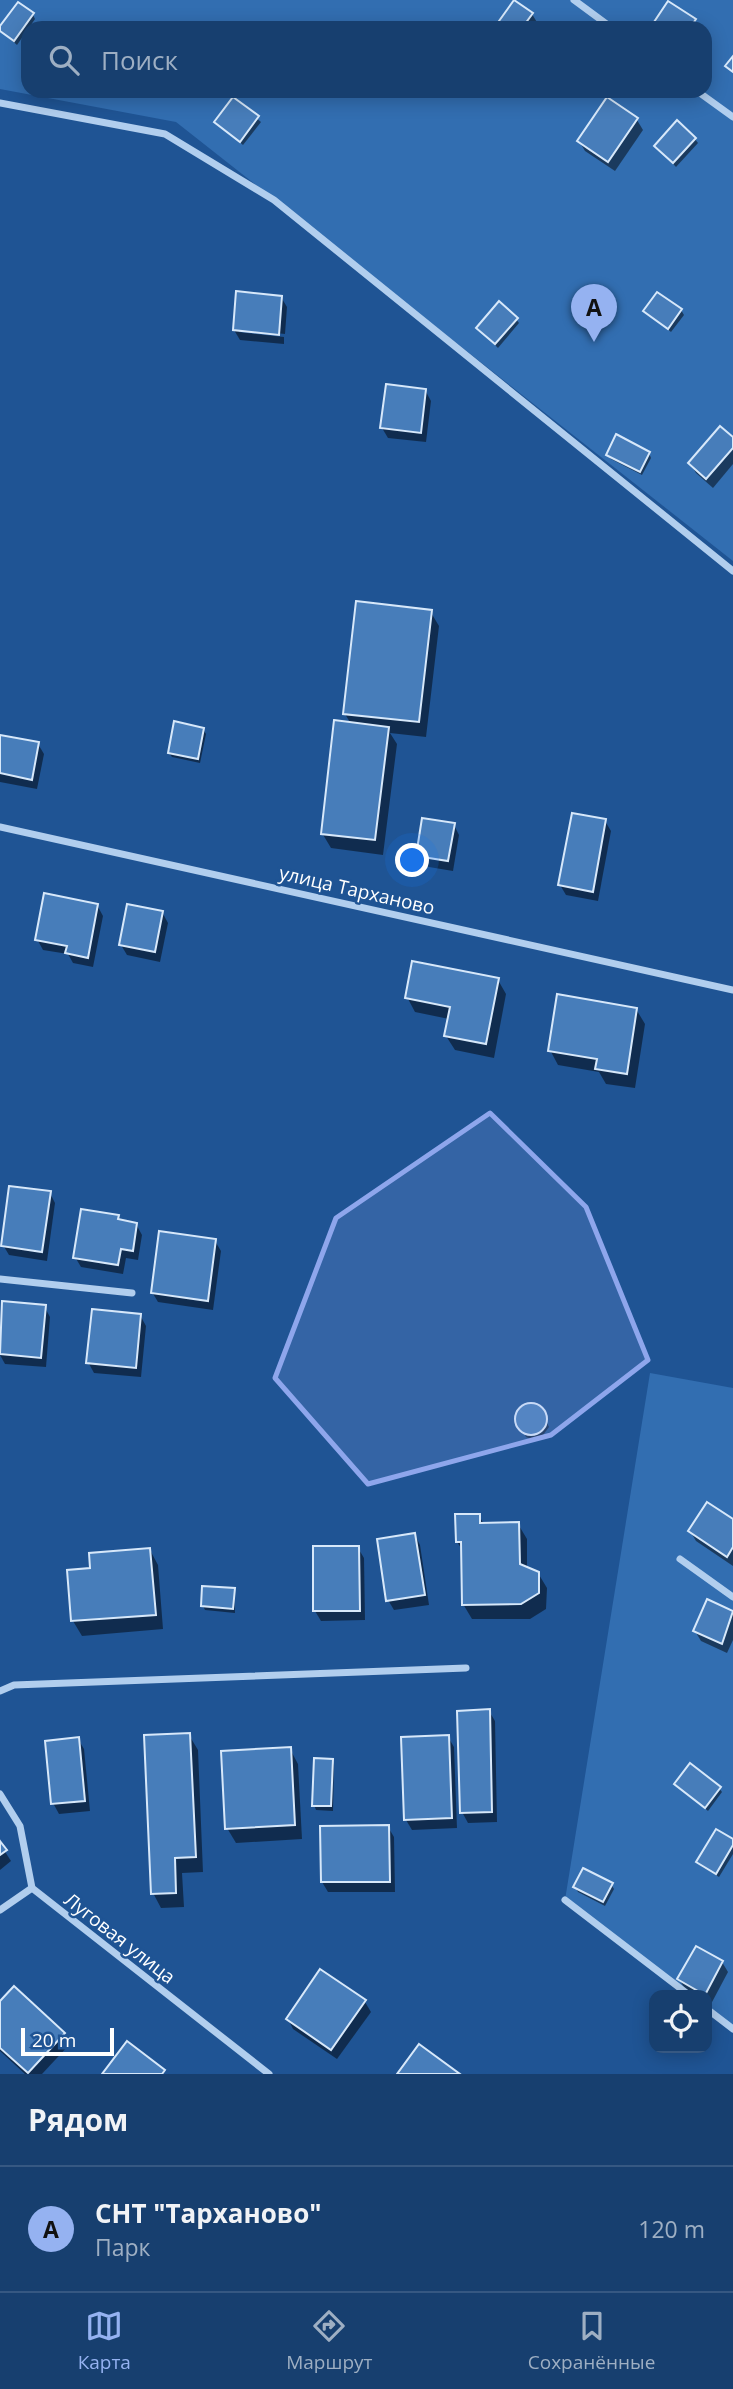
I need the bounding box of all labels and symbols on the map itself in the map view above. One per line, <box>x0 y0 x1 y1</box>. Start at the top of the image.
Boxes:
pin: A <box>571 284 617 342</box>
your location <box>395 843 429 877</box>
street label: улица Тарханово <box>277 859 437 921</box>
street label: Луговая улица <box>59 1886 181 1990</box>
scale bar <box>21 2025 114 2057</box>

